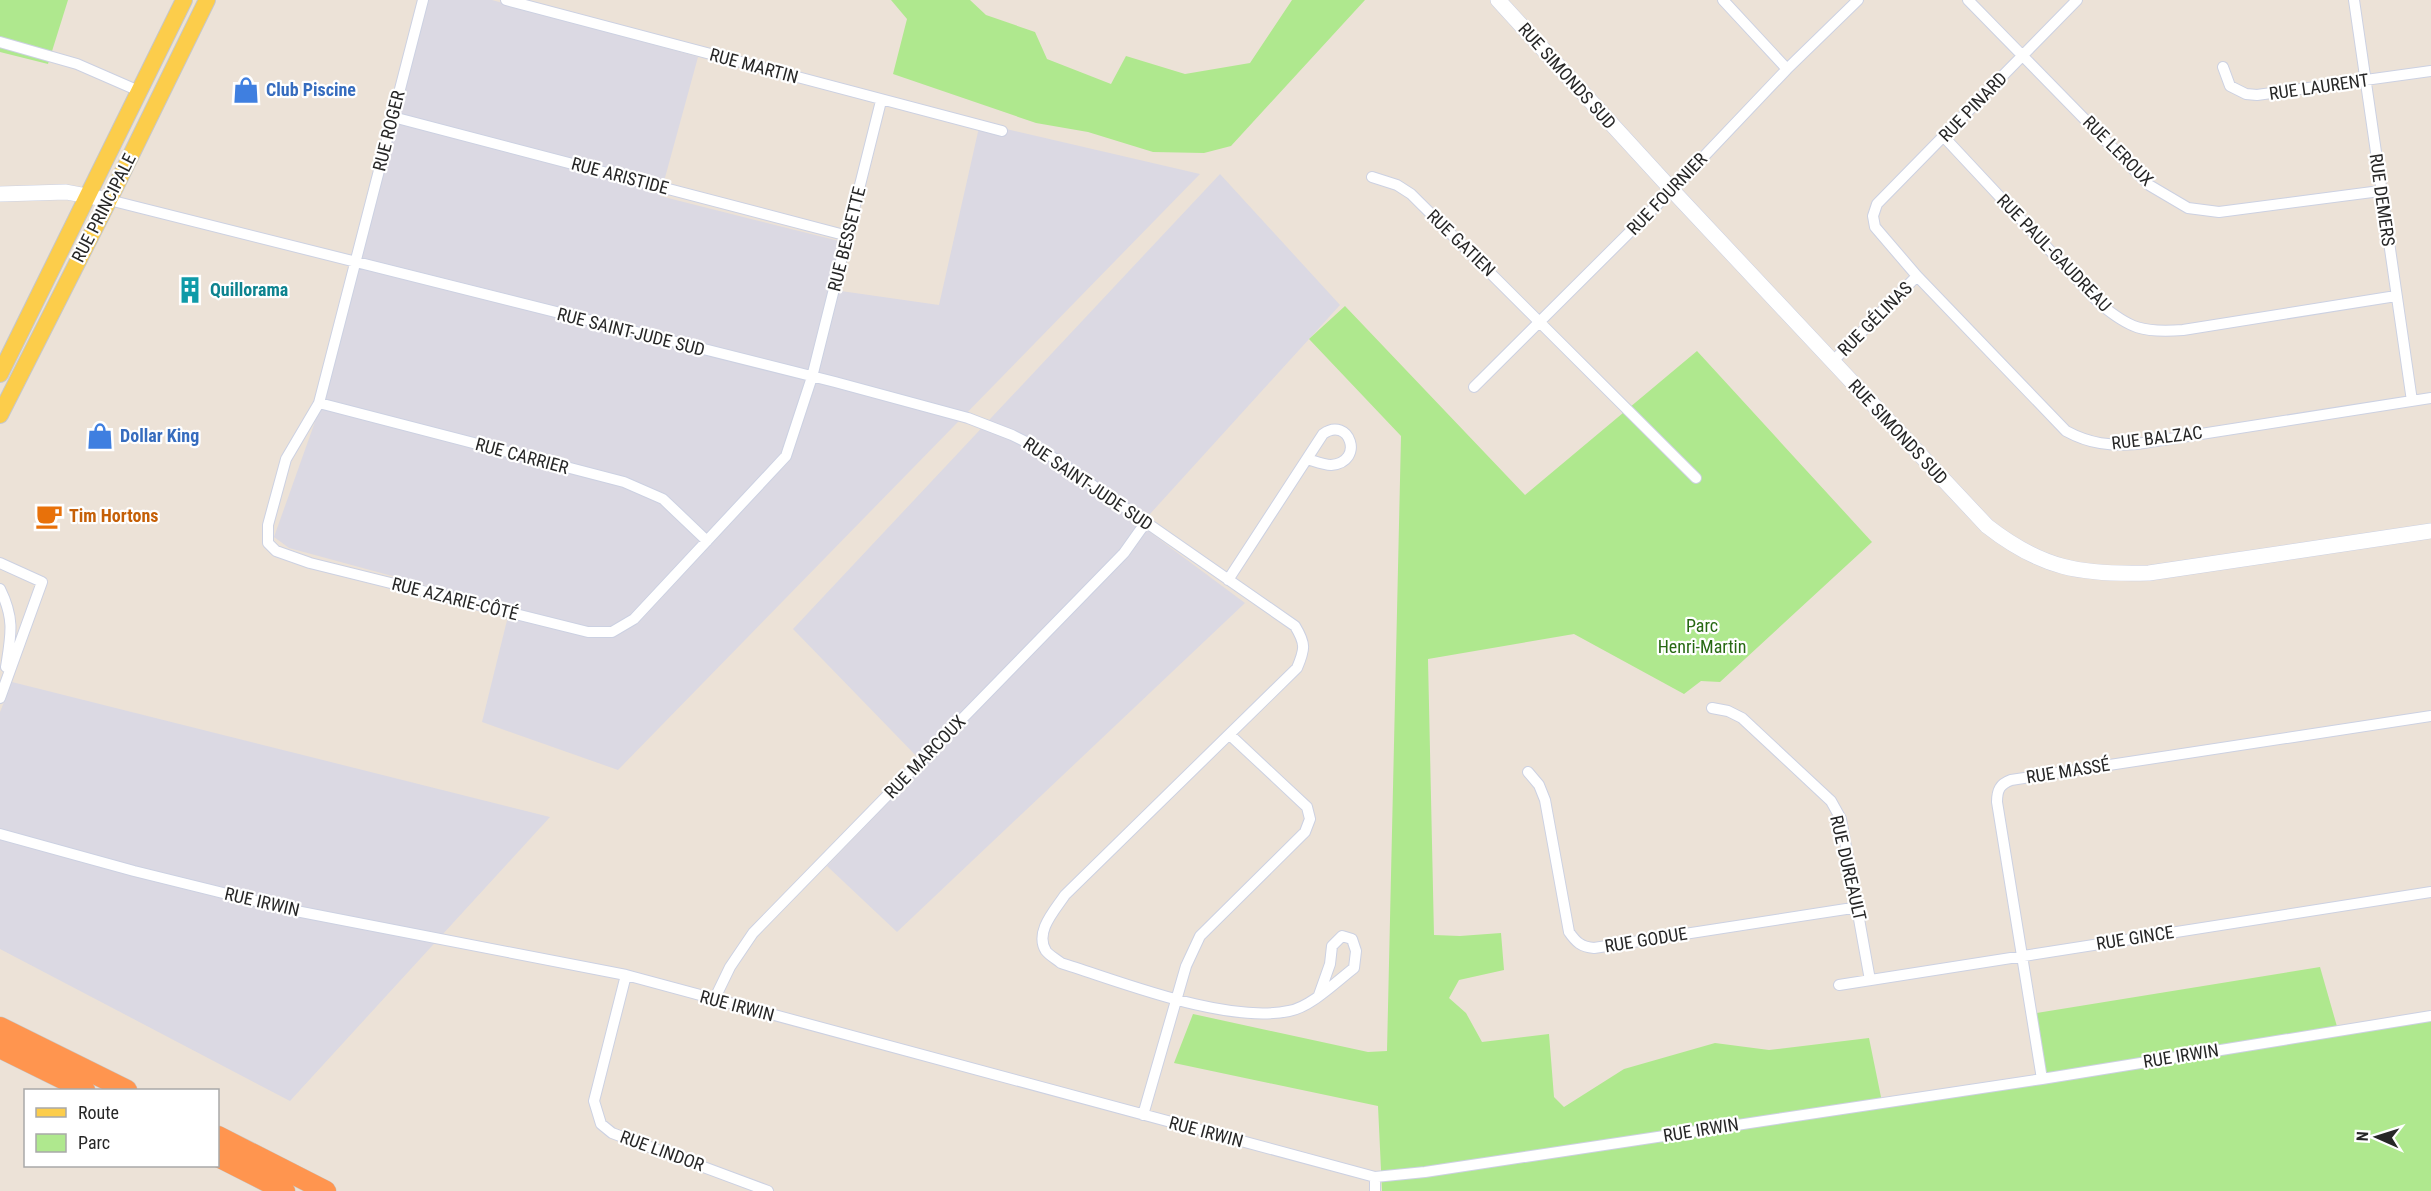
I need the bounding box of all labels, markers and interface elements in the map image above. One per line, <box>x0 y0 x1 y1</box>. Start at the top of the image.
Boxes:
street label: RUE SIMONDS SUD <box>1514 18 1621 133</box>
street label: RUE MARTIN <box>708 44 801 87</box>
street label: RUE PINARD <box>1934 67 2011 146</box>
street label: RUE LAURENT <box>2268 69 2370 104</box>
shop icon: Club Piscine <box>231 75 261 105</box>
place label: Club Piscine <box>266 79 356 100</box>
street label: RUE ROGER <box>368 88 409 173</box>
street label: RUE LEROUX <box>2079 111 2158 190</box>
street label: RUE FOURNIER <box>1622 148 1711 239</box>
street label: RUE PRINCIPALE <box>67 150 140 266</box>
street label: RUE ARISTIDE <box>569 152 671 199</box>
street label: RUE DEMERS <box>2366 152 2399 248</box>
street label: RUE BESSETTE <box>823 184 870 293</box>
street label: RUE PAUL-GAUDREAU <box>1993 190 2116 316</box>
street label: RUE GATIEN <box>1423 205 1500 280</box>
building icon: Quillorama <box>175 275 205 305</box>
street label: RUE GÉLINAS <box>1833 277 1916 360</box>
place label: Quillorama <box>210 279 288 300</box>
street label: RUE SAINT-JUDE SUD <box>555 303 707 360</box>
street label: RUE SIMONDS SUD <box>1844 375 1952 488</box>
shop icon: Dollar King <box>85 421 115 451</box>
street label: RUE BALZAC <box>2110 422 2204 454</box>
place label: Dollar King <box>120 425 199 446</box>
street label: RUE CARRIER <box>473 433 571 478</box>
street label: RUE SAINT-JUDE SUD <box>1020 433 1157 535</box>
cafe icon: Tim Hortons <box>34 501 64 531</box>
place label: Tim Hortons <box>69 505 158 526</box>
street label: RUE AZARIE-CÔTÉ <box>390 573 521 624</box>
park label: Parc Henri-Martin <box>1658 615 1746 657</box>
street label: RUE MARCOUX <box>880 711 970 803</box>
street label: RUE MASSÉ <box>2025 754 2111 787</box>
street label: RUE DUREAULT <box>1826 813 1871 923</box>
street label: RUE IRWIN <box>223 883 302 920</box>
street label: RUE GINCE <box>2095 921 2175 954</box>
street label: RUE GODUE <box>1603 923 1689 956</box>
street label: RUE IRWIN <box>698 986 777 1026</box>
street label: RUE IRWIN <box>2142 1039 2220 1072</box>
legend <box>24 1089 219 1167</box>
text: Route <box>78 1102 119 1123</box>
north arrow <box>2347 1107 2407 1167</box>
street label: RUE IRWIN <box>1167 1112 1246 1152</box>
street label: RUE IRWIN <box>1662 1113 1740 1146</box>
street label: RUE LINDOR <box>617 1126 707 1176</box>
text: N <box>2353 1131 2372 1142</box>
text: Parc <box>78 1132 110 1153</box>

